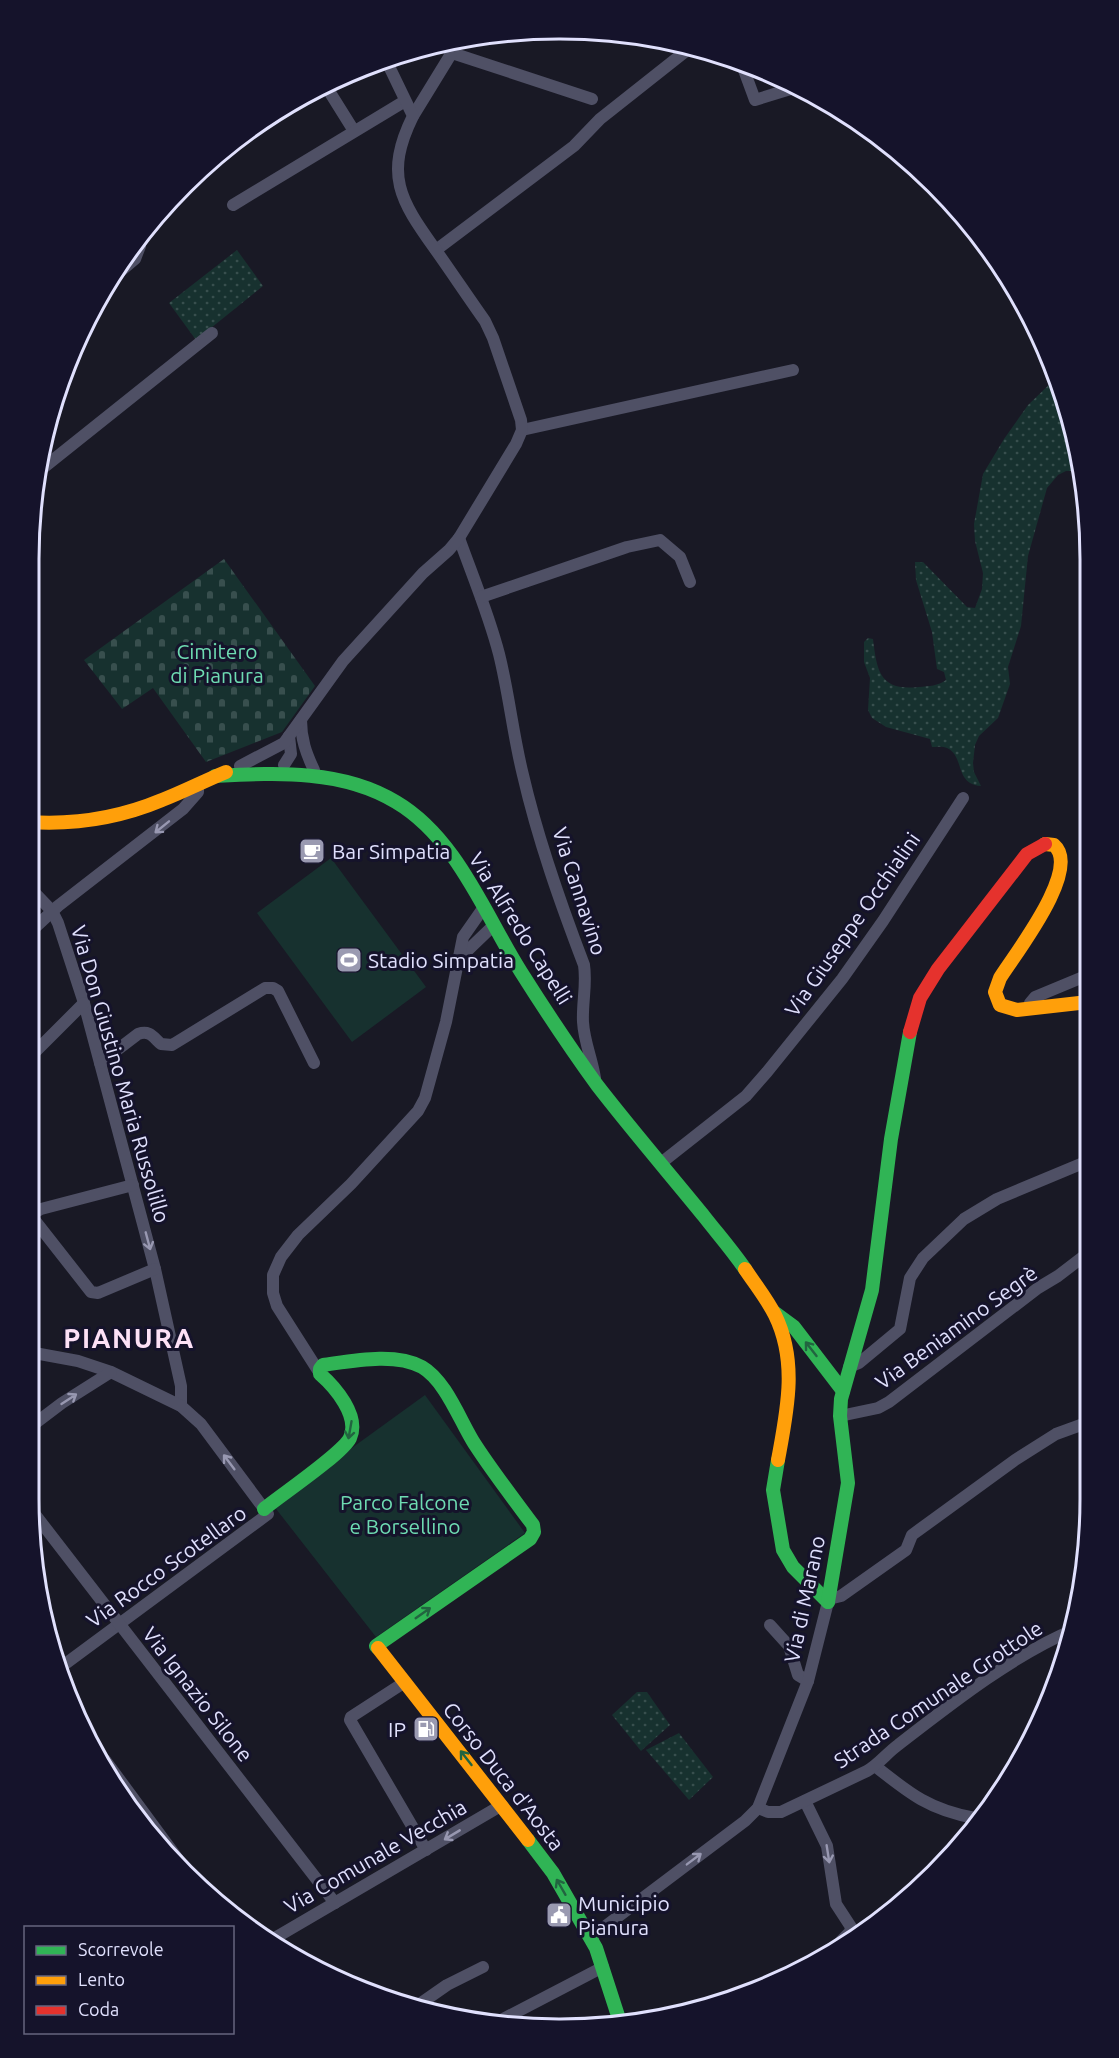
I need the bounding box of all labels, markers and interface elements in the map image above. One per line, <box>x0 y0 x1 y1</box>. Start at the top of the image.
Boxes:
park label: Cimitero di Pianura <box>170 639 264 687</box>
one-way arrow <box>154 820 170 833</box>
street label: Via Cannavino <box>548 824 612 958</box>
street label: Via Giuseppe Occhialini <box>779 828 925 1020</box>
cafe icon: Bar Simpatia <box>297 836 327 866</box>
place label: Bar Simpatia <box>332 839 450 863</box>
street label: Via Alfredo Capelli <box>465 848 577 1008</box>
street label: Via Don Giustino Maria Russolillo <box>67 922 175 1226</box>
sports icon: Stadio Simpatia <box>334 945 364 975</box>
place label: Stadio Simpatia <box>368 948 514 972</box>
one-way arrow <box>143 1231 154 1250</box>
street label: Via Beniamino Segrè <box>870 1260 1042 1394</box>
district label: PIANURA <box>63 1323 195 1353</box>
one-way arrow <box>804 1342 817 1358</box>
one-way arrow <box>60 1392 77 1405</box>
one-way arrow <box>344 1420 355 1439</box>
one-way arrow <box>223 1454 236 1470</box>
park label: Parco Falcone e Borsellino <box>340 1490 470 1538</box>
street label: Via Rocco Scotellaro <box>82 1500 250 1632</box>
street label: Via di Marano <box>779 1533 829 1665</box>
one-way arrow <box>414 1607 431 1619</box>
street label: Strada Comunale Grottole <box>829 1615 1047 1773</box>
street label: Via Ignazio Silone <box>138 1622 258 1766</box>
street label: Corso Duca d'Aosta <box>439 1697 569 1855</box>
fuel station icon: IP <box>411 1714 441 1744</box>
place label: IP <box>388 1717 406 1741</box>
one-way arrow <box>459 1751 472 1767</box>
street label: Via Comunale Vecchia <box>280 1794 470 1918</box>
one-way arrow <box>443 1828 460 1841</box>
one-way arrow <box>823 1844 834 1864</box>
one-way arrow <box>685 1853 701 1865</box>
one-way arrow <box>555 1878 566 1896</box>
place label: Municipio Pianura <box>578 1891 670 1939</box>
public building icon: Municipio Pianura <box>544 1900 574 1930</box>
legend <box>24 1926 234 2034</box>
text: Scorrevole <box>78 1939 164 1959</box>
text: Lento <box>78 1969 125 1989</box>
text: Coda <box>78 1999 119 2019</box>

